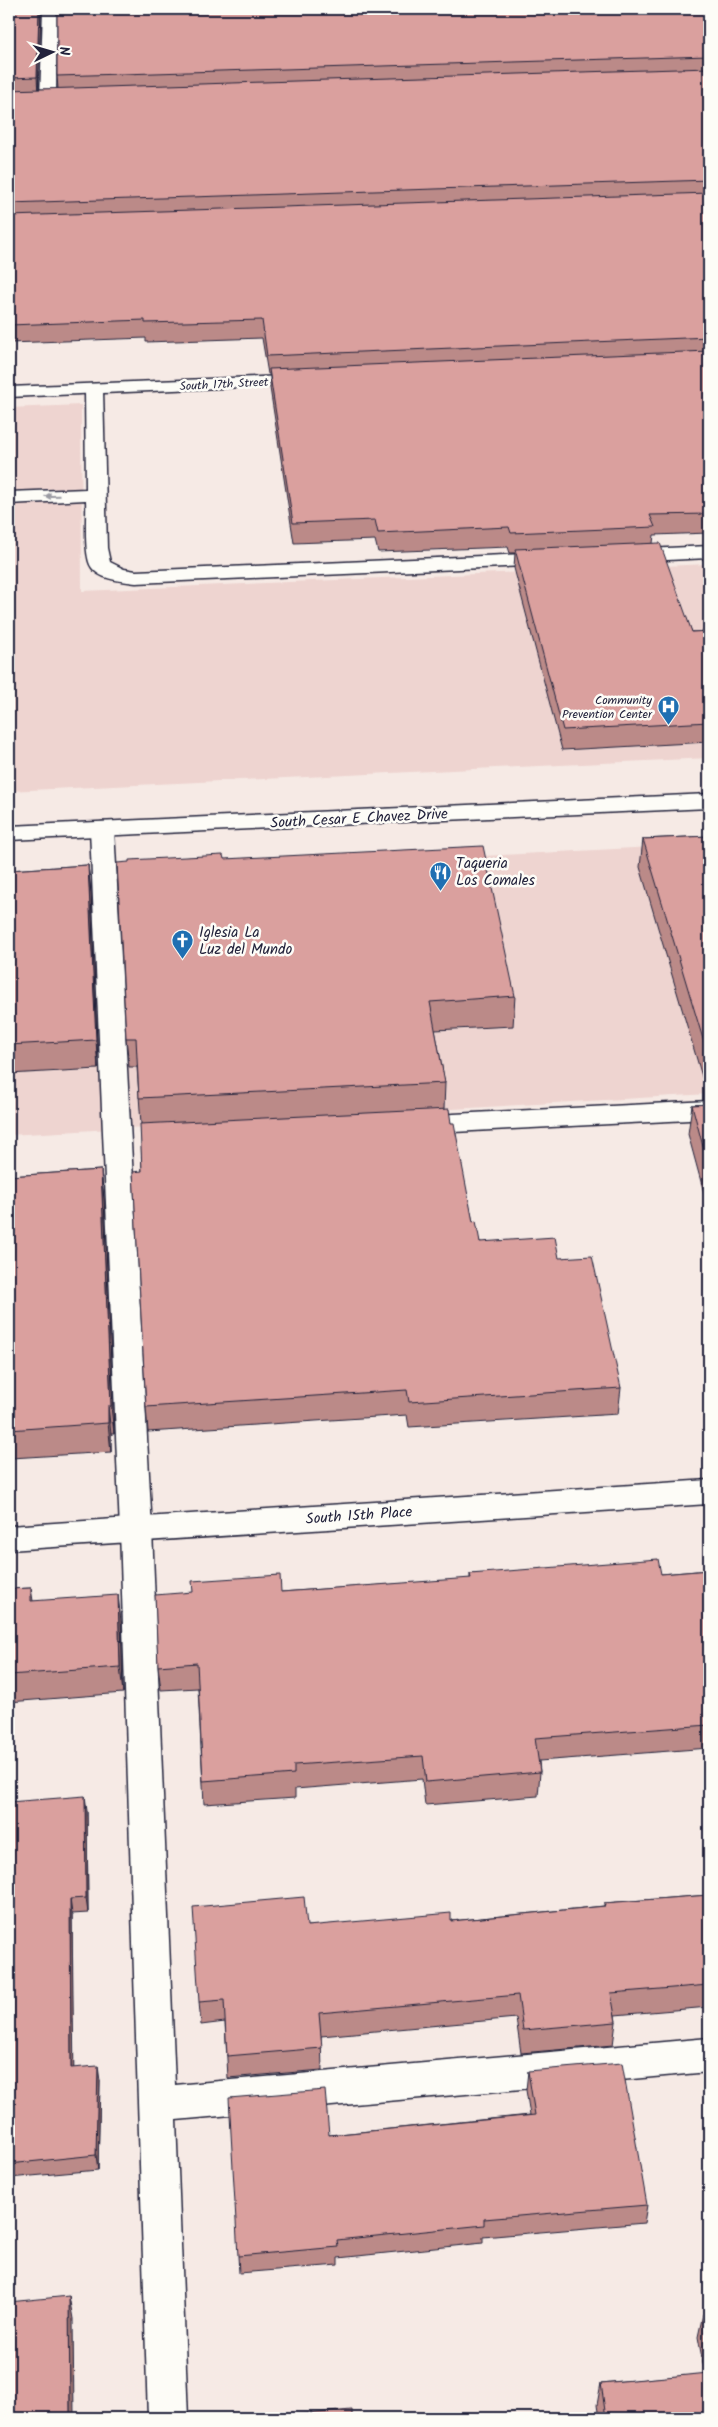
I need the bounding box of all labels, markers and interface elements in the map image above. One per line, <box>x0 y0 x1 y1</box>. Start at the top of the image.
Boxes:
north arrow <box>28 28 78 78</box>
text: N <box>53 46 75 56</box>
street label: South 17th Street <box>179 373 269 396</box>
one-way arrow <box>44 492 60 500</box>
place label: Community Prevention Center <box>562 691 653 724</box>
hospital icon: Community Prevention Center <box>656 695 680 726</box>
street label: South Cesar E Chavez Drive <box>270 802 449 836</box>
place label: Taqueria Los Comales <box>456 852 536 893</box>
restaurant icon: Taqueria Los Comales <box>428 860 452 891</box>
place label: Iglesia La Luz del Mundo <box>199 921 292 962</box>
church icon: Iglesia La Luz del Mundo <box>171 929 195 960</box>
street label: South 15th Place <box>305 1500 413 1532</box>

